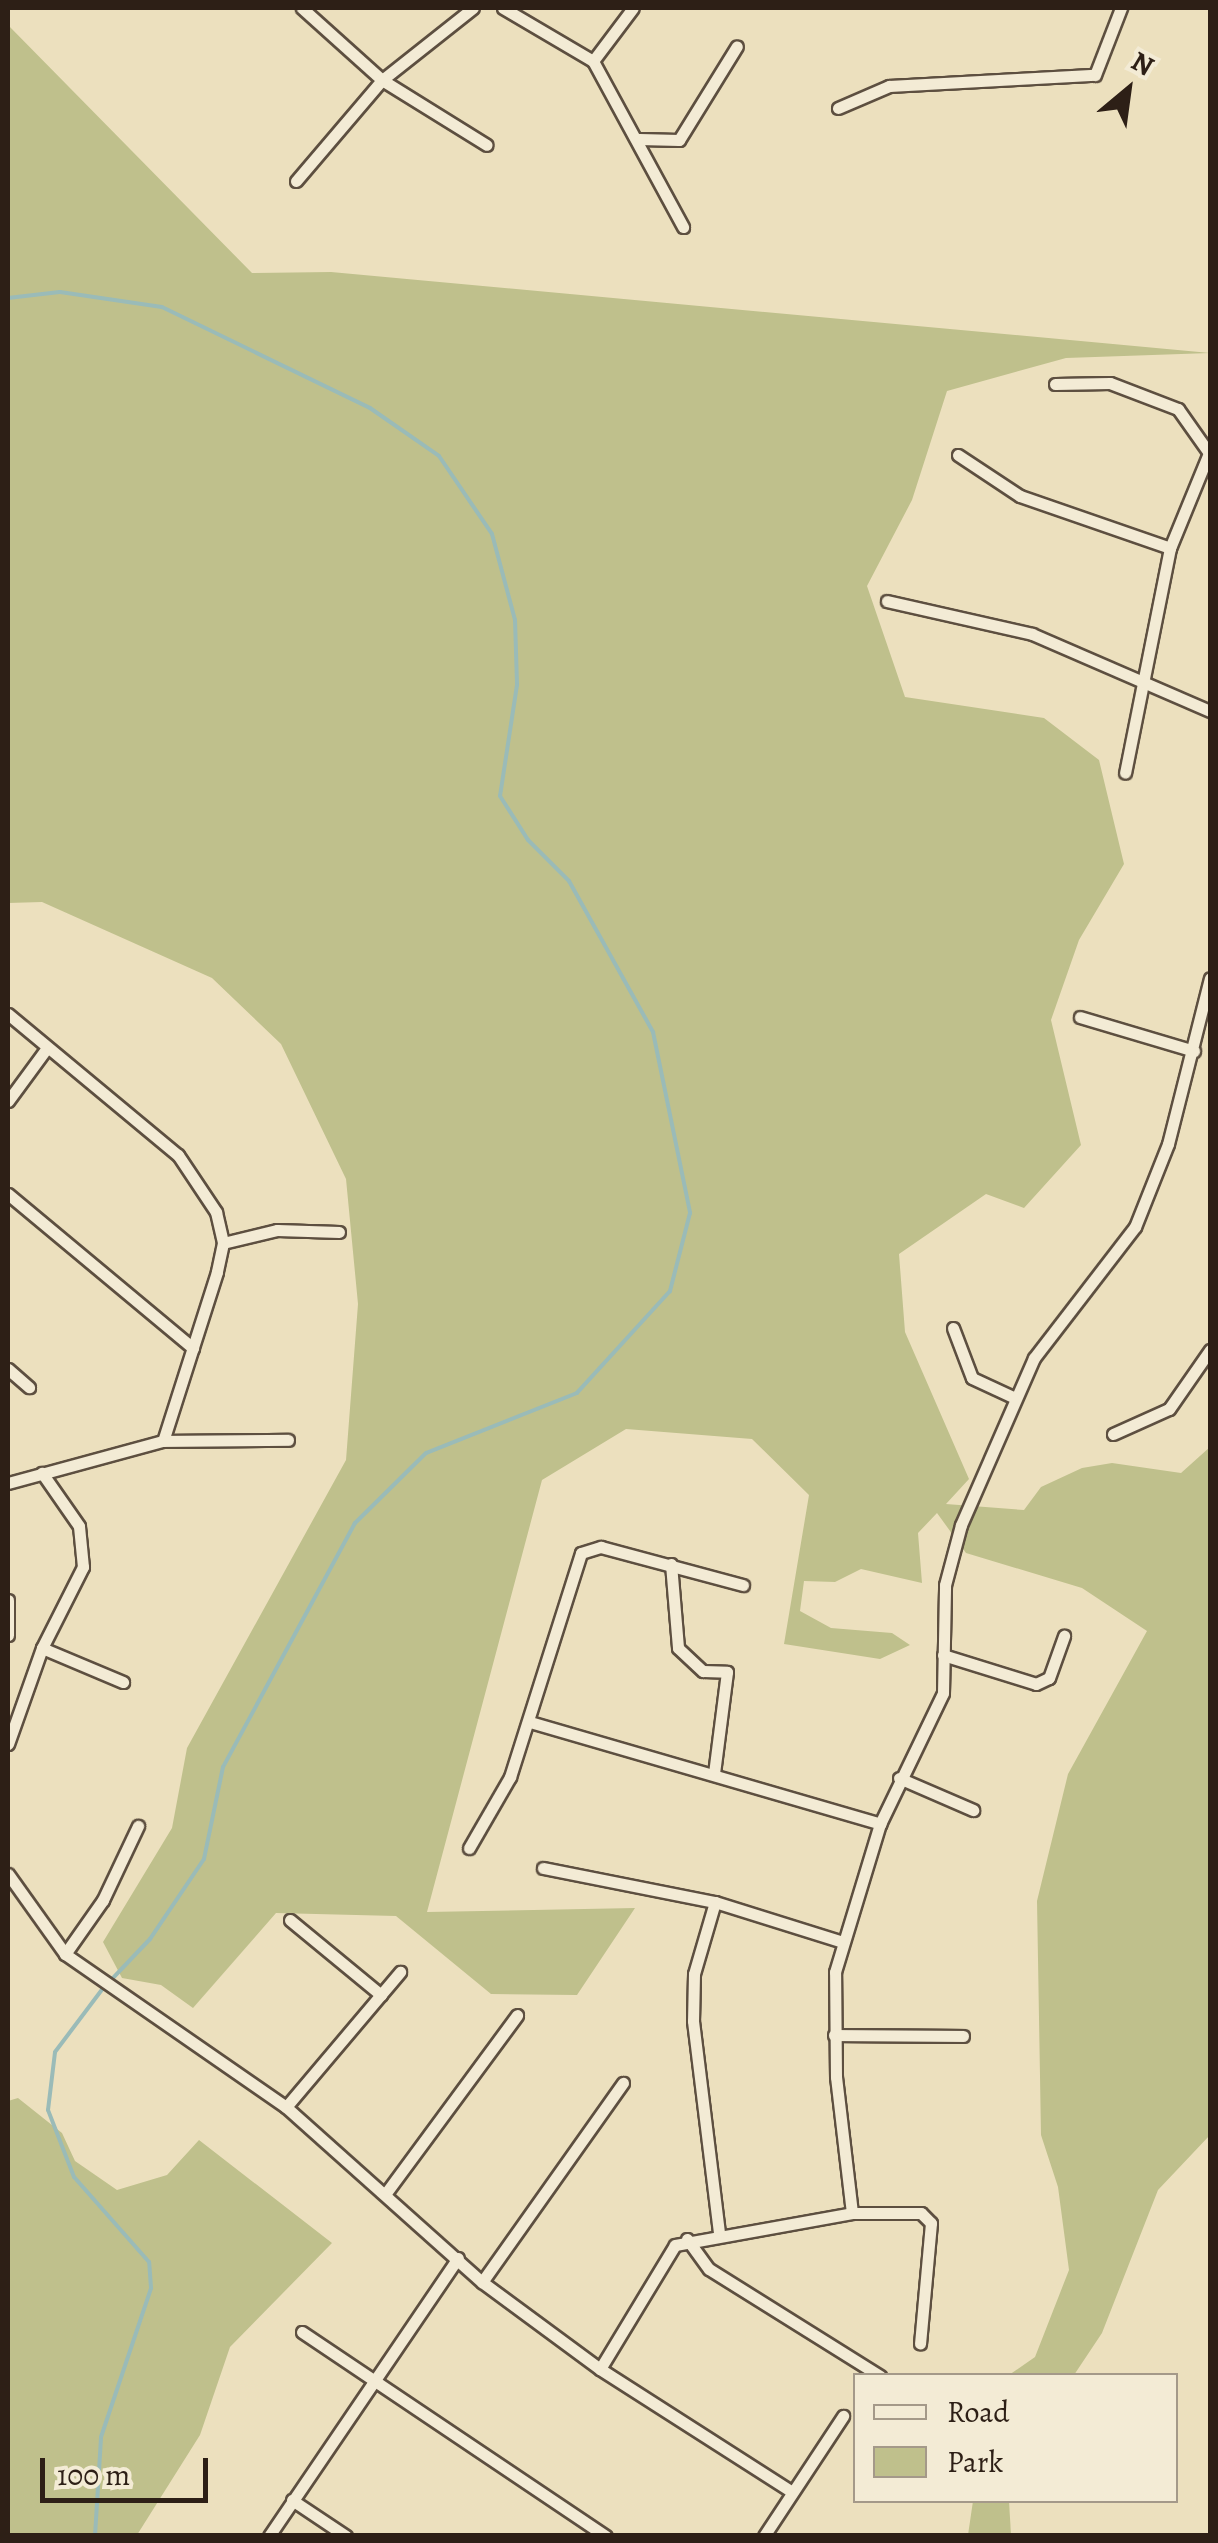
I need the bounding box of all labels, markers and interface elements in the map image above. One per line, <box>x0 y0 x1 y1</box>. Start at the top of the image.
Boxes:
north arrow <box>1078 40 1178 140</box>
text: N <box>1124 42 1161 85</box>
legend <box>853 2373 1178 2503</box>
text: Road <box>947 2392 1009 2432</box>
scale bar <box>45 2438 212 2500</box>
text: Park <box>947 2442 1003 2482</box>
text: 100 m <box>57 2455 130 2495</box>

